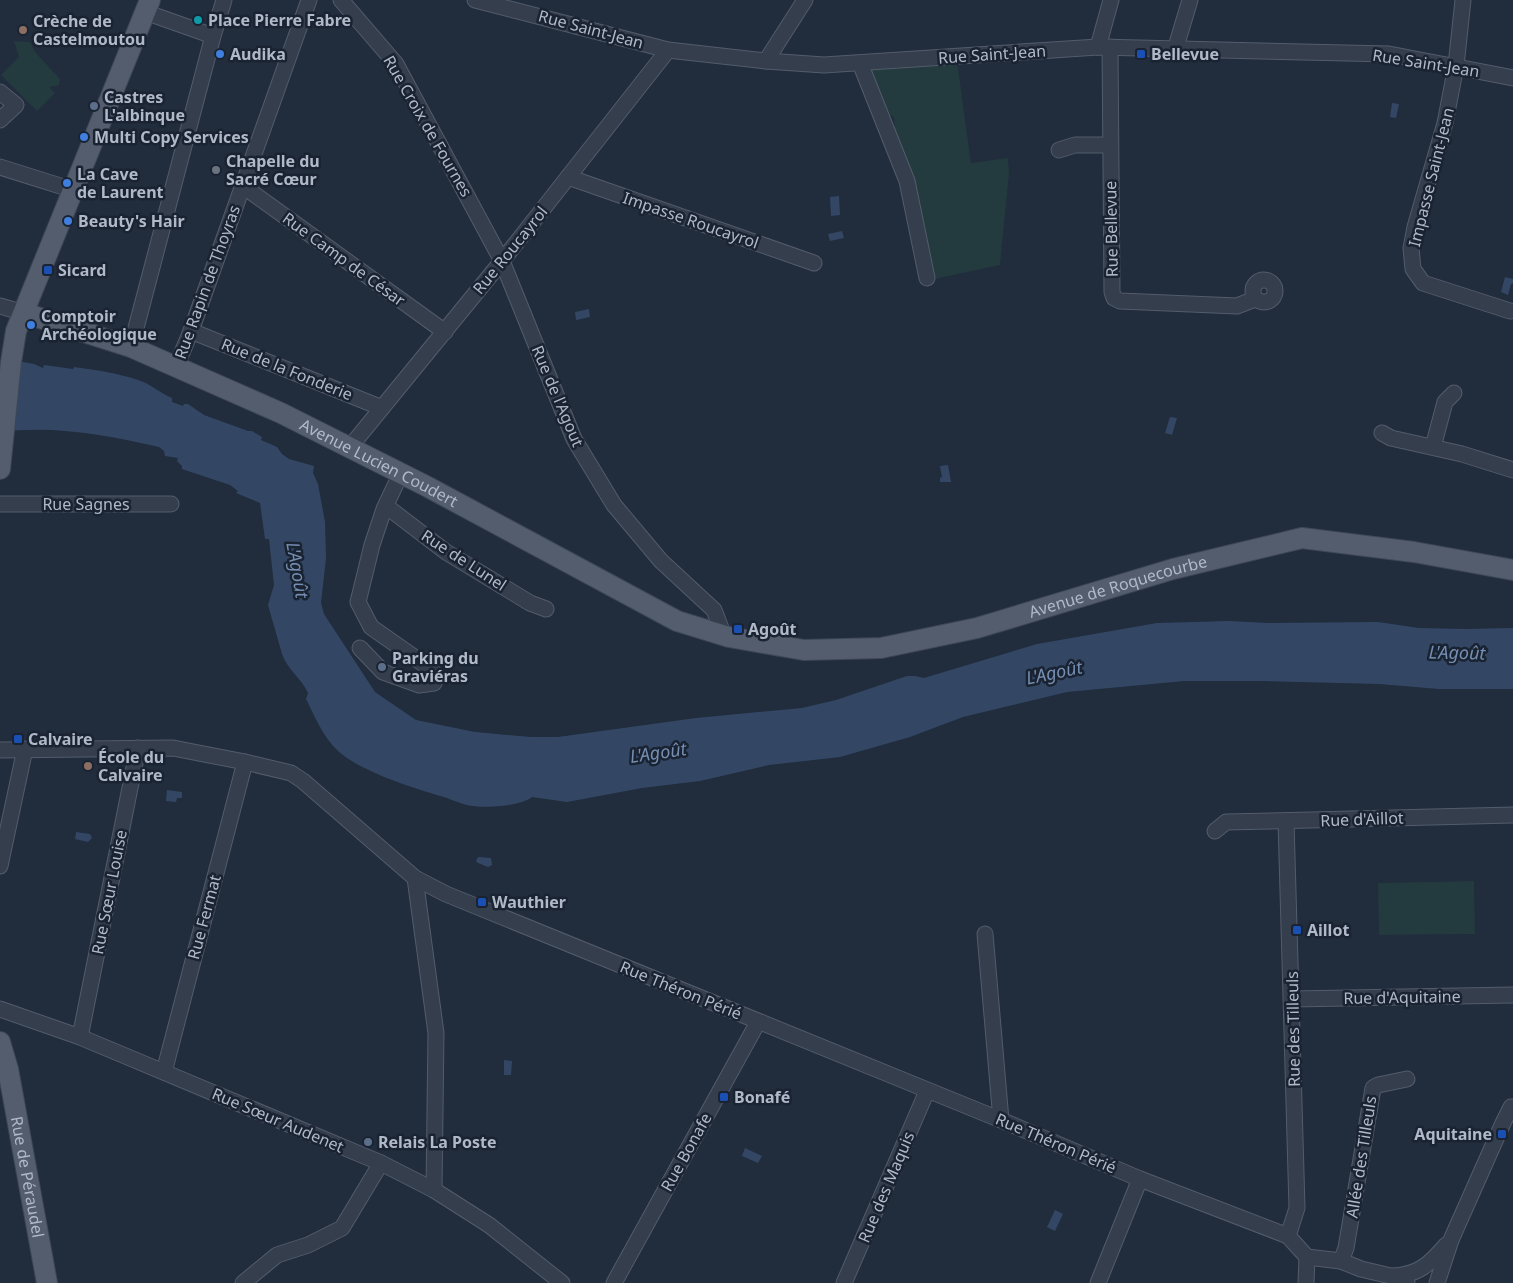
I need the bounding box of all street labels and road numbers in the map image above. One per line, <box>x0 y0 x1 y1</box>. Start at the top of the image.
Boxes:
street label: Rue Saint-Jean <box>536 4 646 54</box>
street label: Rue Saint-Jean <box>937 39 1047 69</box>
street label: Rue Saint-Jean <box>1371 44 1481 82</box>
street label: Rue Croix de Fournes <box>378 51 478 201</box>
street label: Impasse Saint-Jean <box>1403 105 1459 249</box>
street label: Rue Bellevue <box>1099 181 1123 277</box>
street label: Impasse Roucayrol <box>620 186 762 254</box>
street label: Rue Roucayrol <box>468 201 552 299</box>
street label: Rue Rapin de Thoyras <box>169 202 245 362</box>
street label: Rue Camp de César <box>278 207 410 311</box>
street label: Rue de la Fonderie <box>218 333 356 405</box>
street label: Rue de l'Agout <box>527 342 589 450</box>
street label: Avenue Lucien Coudert <box>296 413 462 512</box>
street label: Rue Sagnes <box>42 493 130 515</box>
street label: Rue de Lunel <box>417 524 511 596</box>
street label: Avenue de Roquecourbe <box>1026 550 1209 623</box>
street label: Rue d'Aillot <box>1320 807 1404 831</box>
street label: Rue Sœur Louise <box>86 828 132 956</box>
street label: Rue Fermat <box>182 872 226 962</box>
street label: Rue Théron Périé <box>617 956 745 1024</box>
street label: Rue des Tilleuls <box>1281 971 1305 1087</box>
street label: Rue d'Aquitaine <box>1343 985 1461 1009</box>
street label: Rue Sœur Audenet <box>209 1082 348 1158</box>
street label: Allée des Tilleuls <box>1340 1094 1382 1220</box>
street label: Rue Théron Périé <box>992 1108 1120 1178</box>
street label: Rue Bonafe <box>655 1109 717 1195</box>
street label: Rue de Péraudel <box>6 1115 50 1240</box>
street label: Rue des Maquis <box>853 1128 919 1246</box>

